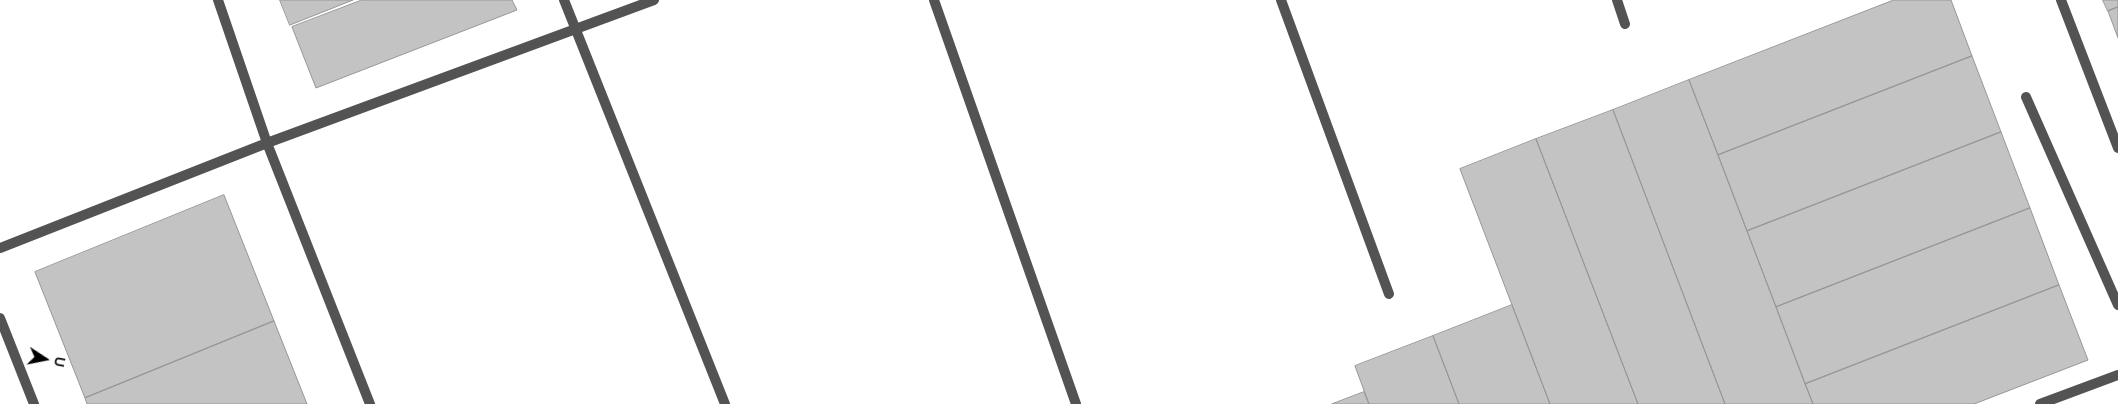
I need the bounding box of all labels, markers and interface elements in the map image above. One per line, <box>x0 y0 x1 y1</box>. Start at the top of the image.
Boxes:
north arrow <box>20 334 70 384</box>
text: U <box>50 355 71 369</box>

